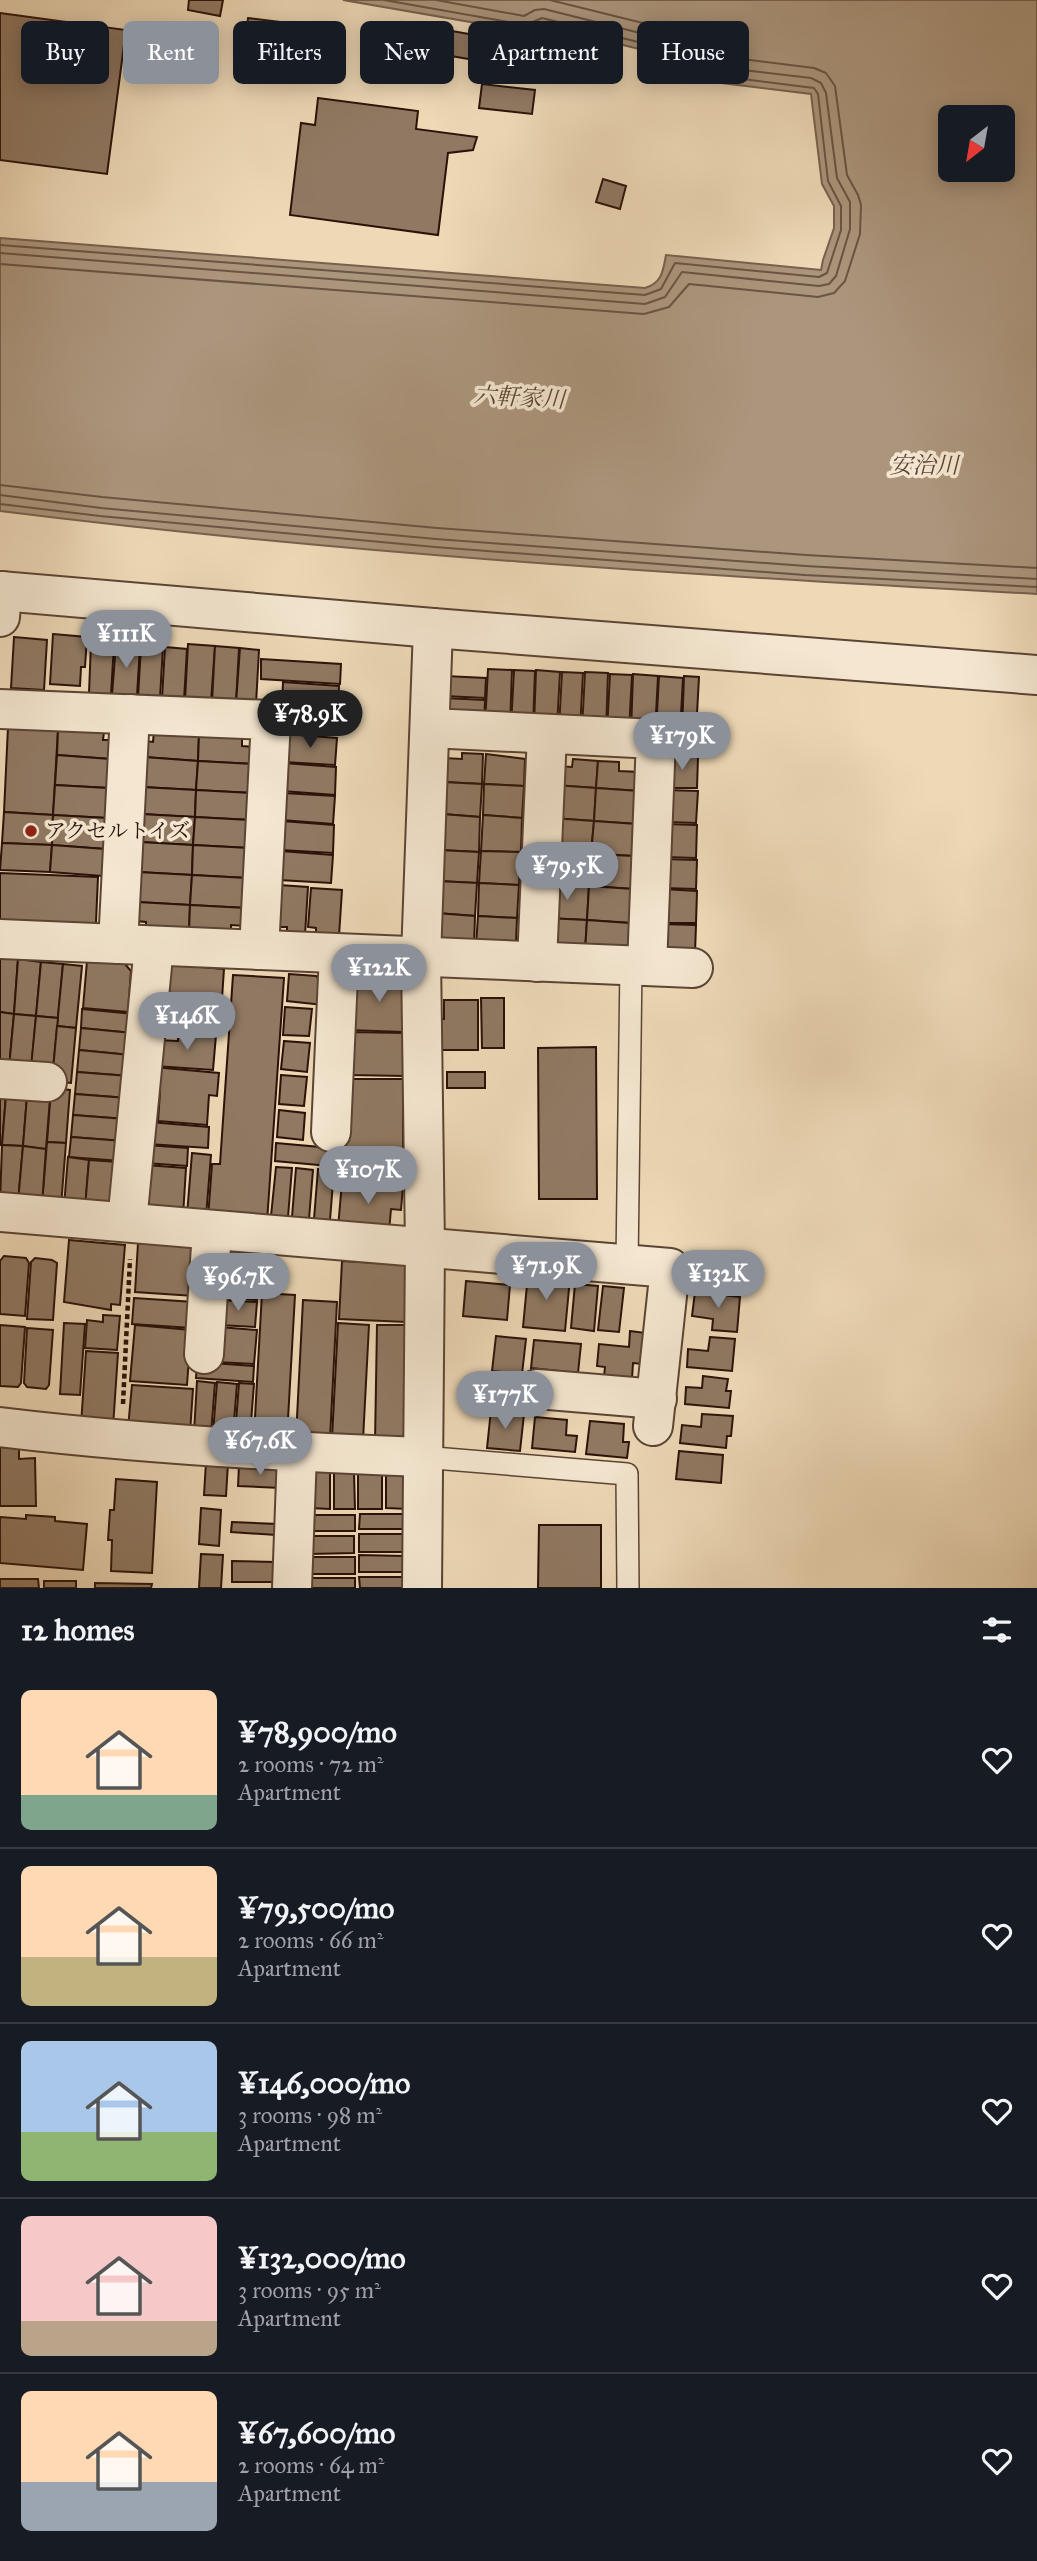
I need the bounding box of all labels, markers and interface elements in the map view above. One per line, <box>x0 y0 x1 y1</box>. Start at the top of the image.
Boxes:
chip: Buy <box>21 21 109 84</box>
chip: Rent <box>123 21 219 84</box>
chip: Filters <box>233 21 346 84</box>
chip: New <box>360 21 454 84</box>
chip: Apartment <box>468 21 623 84</box>
chip: House <box>637 21 749 84</box>
north arrow <box>938 105 1015 182</box>
map controls <box>938 105 1015 182</box>
water label: 六軒家川 <box>472 381 569 414</box>
water label: 安治川 <box>890 451 962 479</box>
pin: ¥111K <box>77 610 175 670</box>
text: ¥111K <box>97 619 155 647</box>
pin: ¥78.9K <box>253 690 367 750</box>
text: ¥78.9K <box>273 699 347 727</box>
pin: ¥179K <box>633 712 731 772</box>
text: ¥179K <box>649 721 715 749</box>
place label: アクセルトイズ <box>45 818 190 844</box>
marker: アクセルトイズ <box>23 823 39 839</box>
pin: ¥79.5K <box>510 842 624 902</box>
text: ¥79.5K <box>531 851 603 879</box>
pin: ¥122K <box>330 944 428 1004</box>
text: ¥122K <box>347 953 411 981</box>
pin: ¥146K <box>138 992 236 1052</box>
text: ¥146K <box>154 1001 220 1029</box>
pin: ¥107K <box>319 1146 417 1206</box>
text: ¥107K <box>335 1155 401 1183</box>
pin: ¥71.9K <box>489 1242 603 1302</box>
pin: ¥132K <box>669 1250 767 1310</box>
text: ¥71.9K <box>511 1251 581 1279</box>
pin: ¥96.7K <box>181 1254 295 1313</box>
text: ¥132K <box>687 1259 749 1287</box>
text: ¥96.7K <box>202 1262 274 1290</box>
pin: ¥177K <box>456 1372 554 1431</box>
text: ¥177K <box>472 1380 538 1408</box>
pin: ¥67.6K <box>203 1418 317 1477</box>
text: ¥67.6K <box>224 1426 296 1454</box>
icon: filters <box>978 1611 1016 1649</box>
text: 12 homes <box>21 1612 134 1648</box>
text: ¥78,900/mo <box>238 1714 397 1750</box>
icon: home <box>77 1718 161 1802</box>
icon: heart <box>978 1741 1016 1779</box>
text: 2 rooms · 72 m² <box>238 1750 383 1778</box>
text: Apartment <box>238 1778 341 1806</box>
text: ¥79,500/mo <box>238 1890 394 1926</box>
icon: home <box>77 1894 161 1978</box>
icon: heart <box>978 1917 1016 1955</box>
text: 2 rooms · 66 m² <box>238 1926 383 1954</box>
text: Apartment <box>238 1954 341 1982</box>
text: ¥146,000/mo <box>238 2065 410 2101</box>
icon: home <box>77 2069 161 2153</box>
icon: heart <box>978 2092 1016 2130</box>
text: 3 rooms · 98 m² <box>238 2101 382 2129</box>
text: Apartment <box>238 2129 341 2157</box>
text: ¥132,000/mo <box>238 2240 406 2276</box>
icon: home <box>77 2244 161 2328</box>
icon: heart <box>978 2267 1016 2305</box>
text: 3 rooms · 95 m² <box>238 2276 381 2304</box>
text: Apartment <box>238 2304 341 2332</box>
text: ¥67,600/mo <box>238 2415 395 2451</box>
icon: home <box>77 2419 161 2503</box>
icon: heart <box>978 2442 1016 2480</box>
text: 2 rooms · 64 m² <box>238 2451 384 2479</box>
text: Apartment <box>238 2479 341 2507</box>

